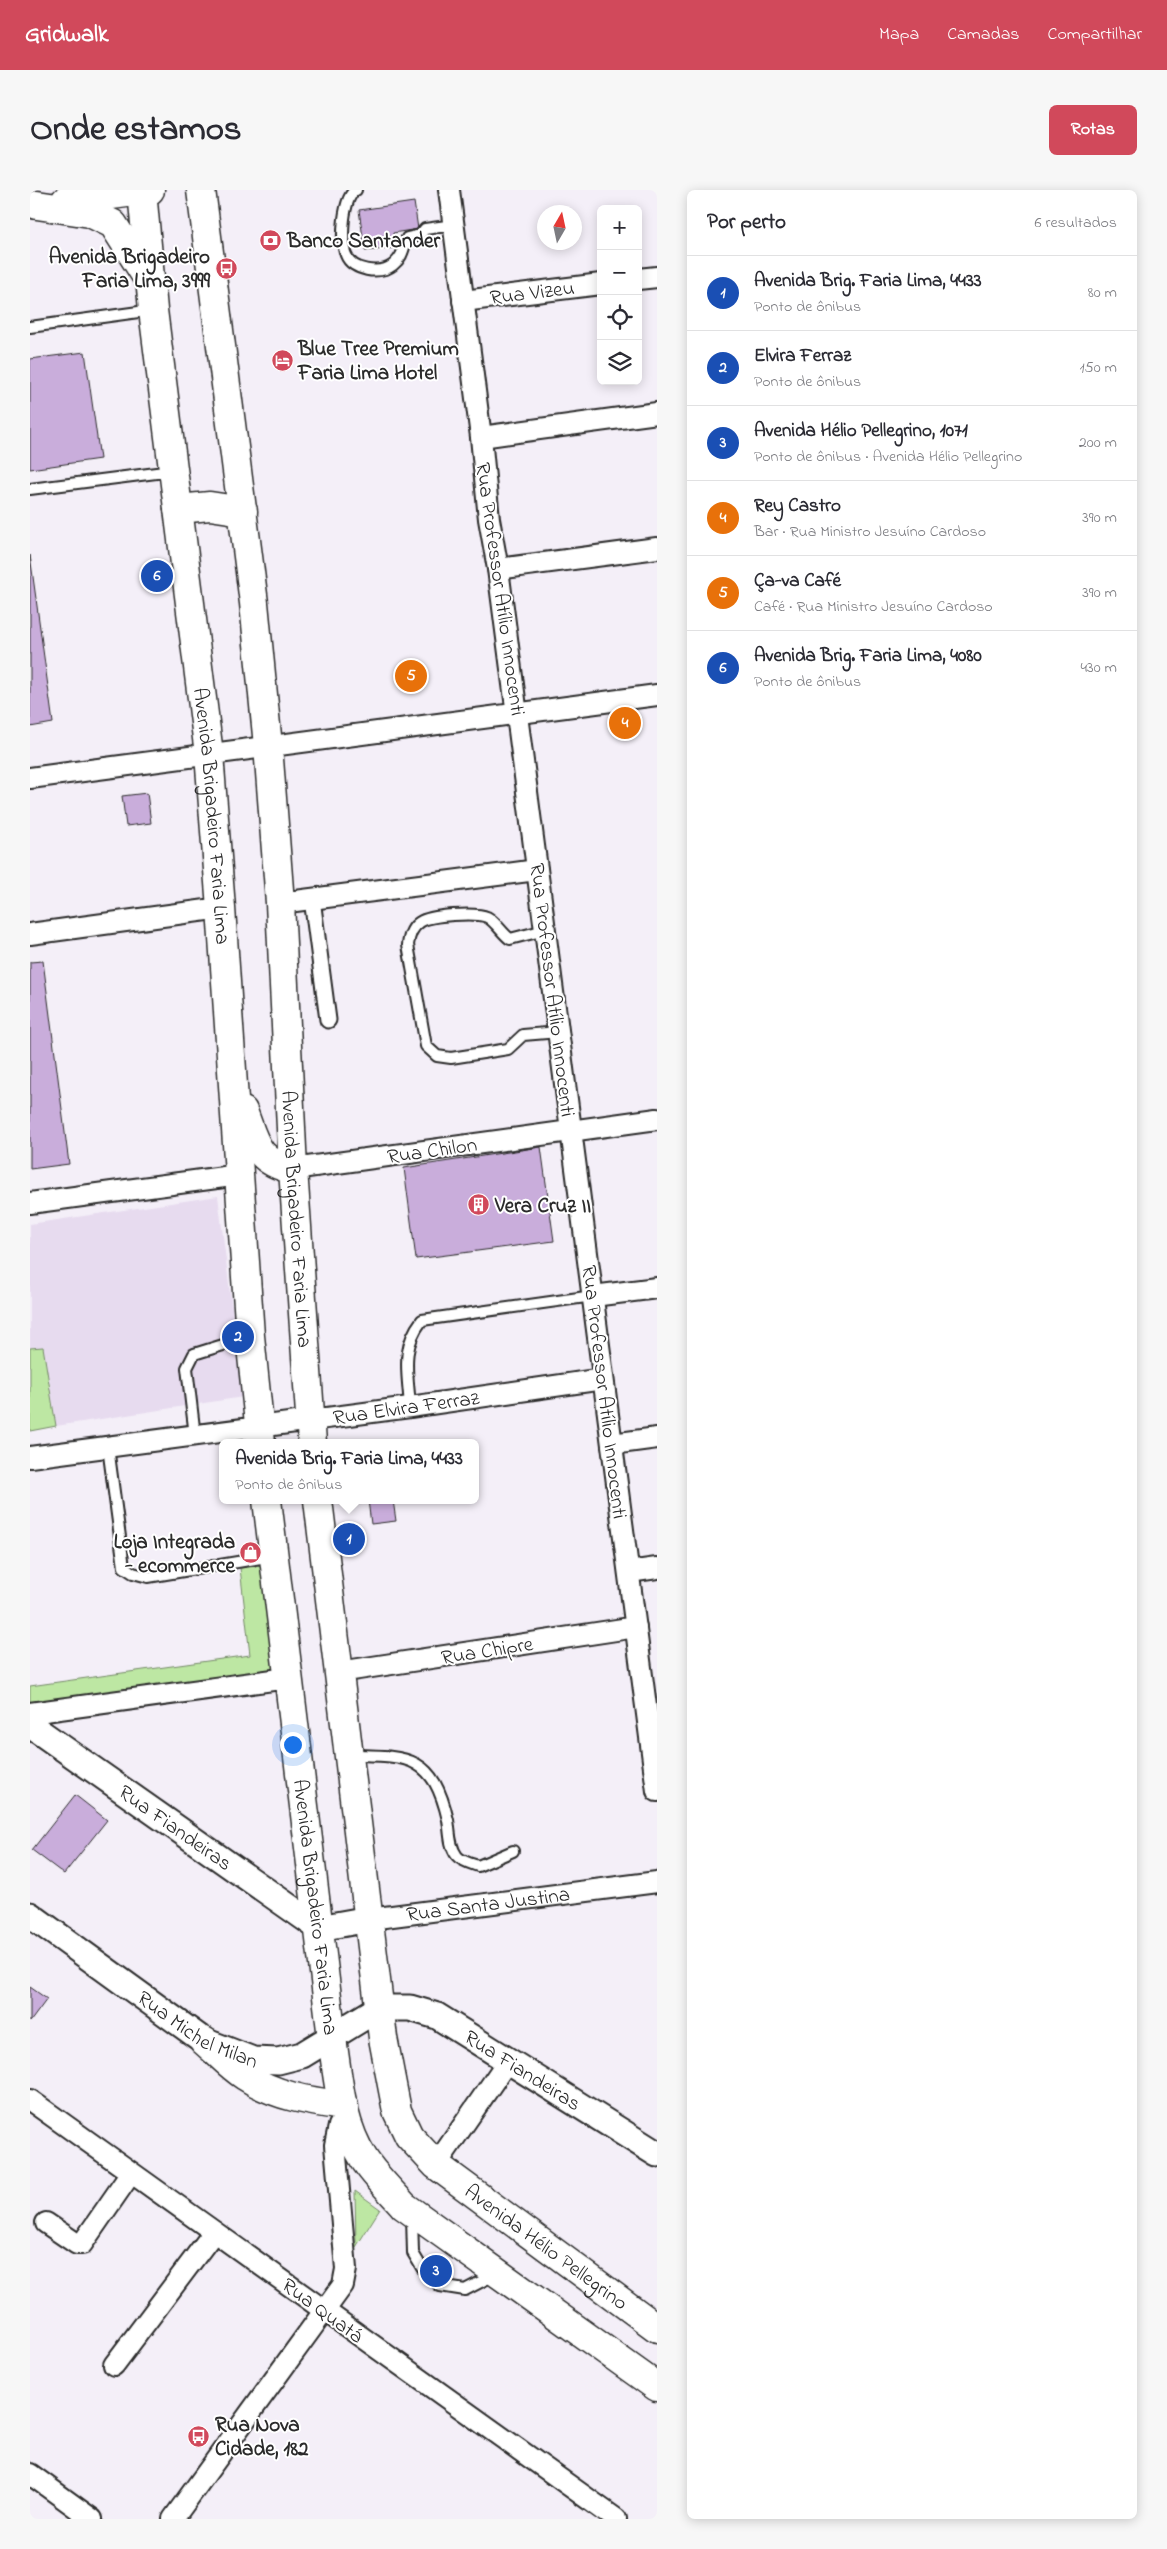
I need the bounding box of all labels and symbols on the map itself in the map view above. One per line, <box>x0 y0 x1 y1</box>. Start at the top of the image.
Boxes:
north arrow <box>537 205 582 250</box>
place label: Banco Santander <box>286 227 440 257</box>
bank icon: Banco Santander <box>259 228 283 252</box>
place label: Avenida Brigadeiro Faria Lima, 3999 <box>49 243 211 297</box>
bus stop icon: Avenida Brigadeiro Faria Lima, 3999 <box>214 256 238 280</box>
street label: Rua Vizeu <box>488 274 576 314</box>
place label: Blue Tree Premium Faria Lima Hotel <box>297 335 459 389</box>
hotel icon: Blue Tree Premium Faria Lima Hotel <box>270 348 294 372</box>
street label: Rua Professor Atílio Innocenti <box>466 461 532 718</box>
pin: 6 <box>141 557 173 595</box>
pin: 5 <box>395 657 427 695</box>
street label: Avenida Brigadeiro Faria Lima <box>184 686 236 945</box>
pin: 4 <box>609 704 641 742</box>
street label: Rua Professor Atílio Innocenti <box>521 862 581 1119</box>
street label: Avenida Brigadeiro Faria Lima <box>272 1090 318 1349</box>
street label: Rua Chilon <box>386 1131 479 1173</box>
place label: Vera Cruz II <box>494 1192 591 1222</box>
building icon: Vera Cruz II <box>467 1193 491 1217</box>
street label: Rua Professor Atílio Innocenti <box>573 1264 633 1521</box>
pin: 2 <box>222 1318 254 1356</box>
street label: Rua Elvira Ferraz <box>331 1384 482 1434</box>
pin: 1 <box>333 1520 365 1558</box>
place label: Loja Integrada - ecommerce <box>114 1528 236 1582</box>
shop icon: Loja Integrada - ecommerce <box>239 1541 263 1565</box>
street label: Rua Chipre <box>439 1630 536 1674</box>
your location <box>280 1732 306 1758</box>
street label: Rua Fiandeiras <box>112 1778 237 1879</box>
street label: Avenida Brigadeiro Faria Lima <box>284 1778 345 2037</box>
street label: Rua Santa Justina <box>405 1880 572 1931</box>
street label: Rua Michel Milan <box>130 1984 262 2078</box>
street label: Rua Fiandeiras <box>458 2024 586 2120</box>
street label: Avenida Hélio Pellegrino <box>457 2178 633 2319</box>
pin: 3 <box>420 2252 452 2290</box>
street label: Rua Quatá <box>275 2272 369 2352</box>
place label: Rua Nova Cidade, 182 <box>215 2411 309 2465</box>
bus stop icon: Rua Nova Cidade, 182 <box>187 2424 211 2448</box>

